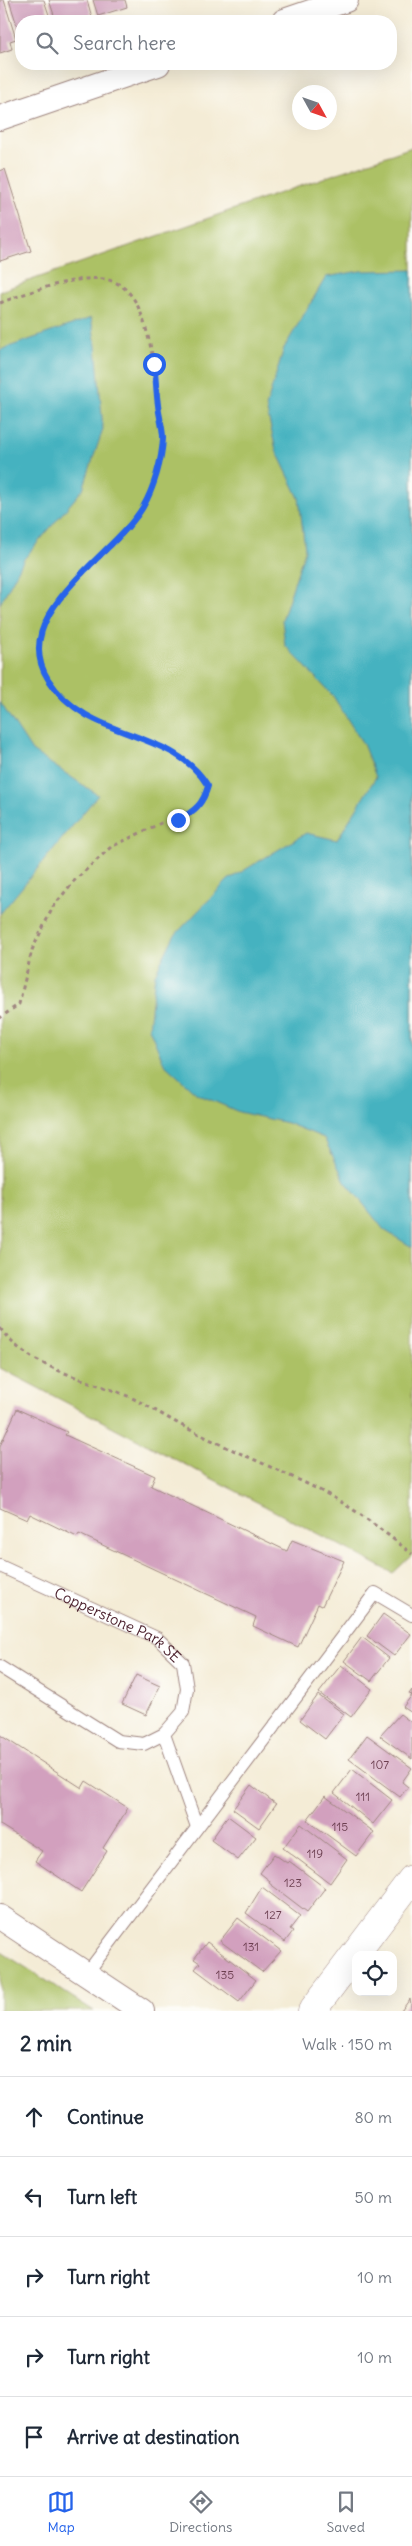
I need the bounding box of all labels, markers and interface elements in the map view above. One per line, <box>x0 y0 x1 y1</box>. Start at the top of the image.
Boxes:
search box <box>15 15 397 70</box>
icon: search <box>33 29 61 57</box>
text: Search here <box>73 31 176 55</box>
north arrow <box>292 85 337 130</box>
route start <box>143 353 166 376</box>
route end <box>167 809 190 832</box>
street label: Copperstone Park SE <box>52 1583 186 1666</box>
house number: 107 <box>371 1757 389 1772</box>
house number: 111 <box>356 1789 370 1804</box>
house number: 115 <box>332 1819 348 1834</box>
house number: 119 <box>307 1846 323 1861</box>
house number: 123 <box>284 1875 302 1890</box>
house number: 127 <box>264 1907 282 1922</box>
house number: 131 <box>243 1939 259 1954</box>
map controls <box>352 1951 397 1996</box>
button: locate <box>352 1951 397 1996</box>
house number: 135 <box>216 1967 234 1982</box>
text: 2 min <box>20 2030 72 2057</box>
text: Walk · 150 m <box>302 2034 392 2054</box>
icon: ahead <box>20 2103 48 2131</box>
text: Continue <box>67 2105 144 2129</box>
text: 80 m <box>354 2107 392 2127</box>
icon: left <box>20 2183 48 2211</box>
text: Turn left <box>67 2185 137 2209</box>
text: 50 m <box>354 2187 392 2207</box>
icon: right <box>20 2263 48 2291</box>
text: Turn right <box>67 2265 150 2289</box>
text: 10 m <box>357 2267 392 2287</box>
icon: right <box>20 2343 48 2371</box>
text: Turn right <box>67 2345 150 2369</box>
text: 10 m <box>357 2347 392 2367</box>
icon: arrive <box>20 2423 48 2451</box>
text: Arrive at destination <box>67 2425 240 2449</box>
tab: Map <box>47 2488 75 2536</box>
tab: Directions <box>169 2488 232 2536</box>
tab: Saved <box>327 2488 365 2536</box>

